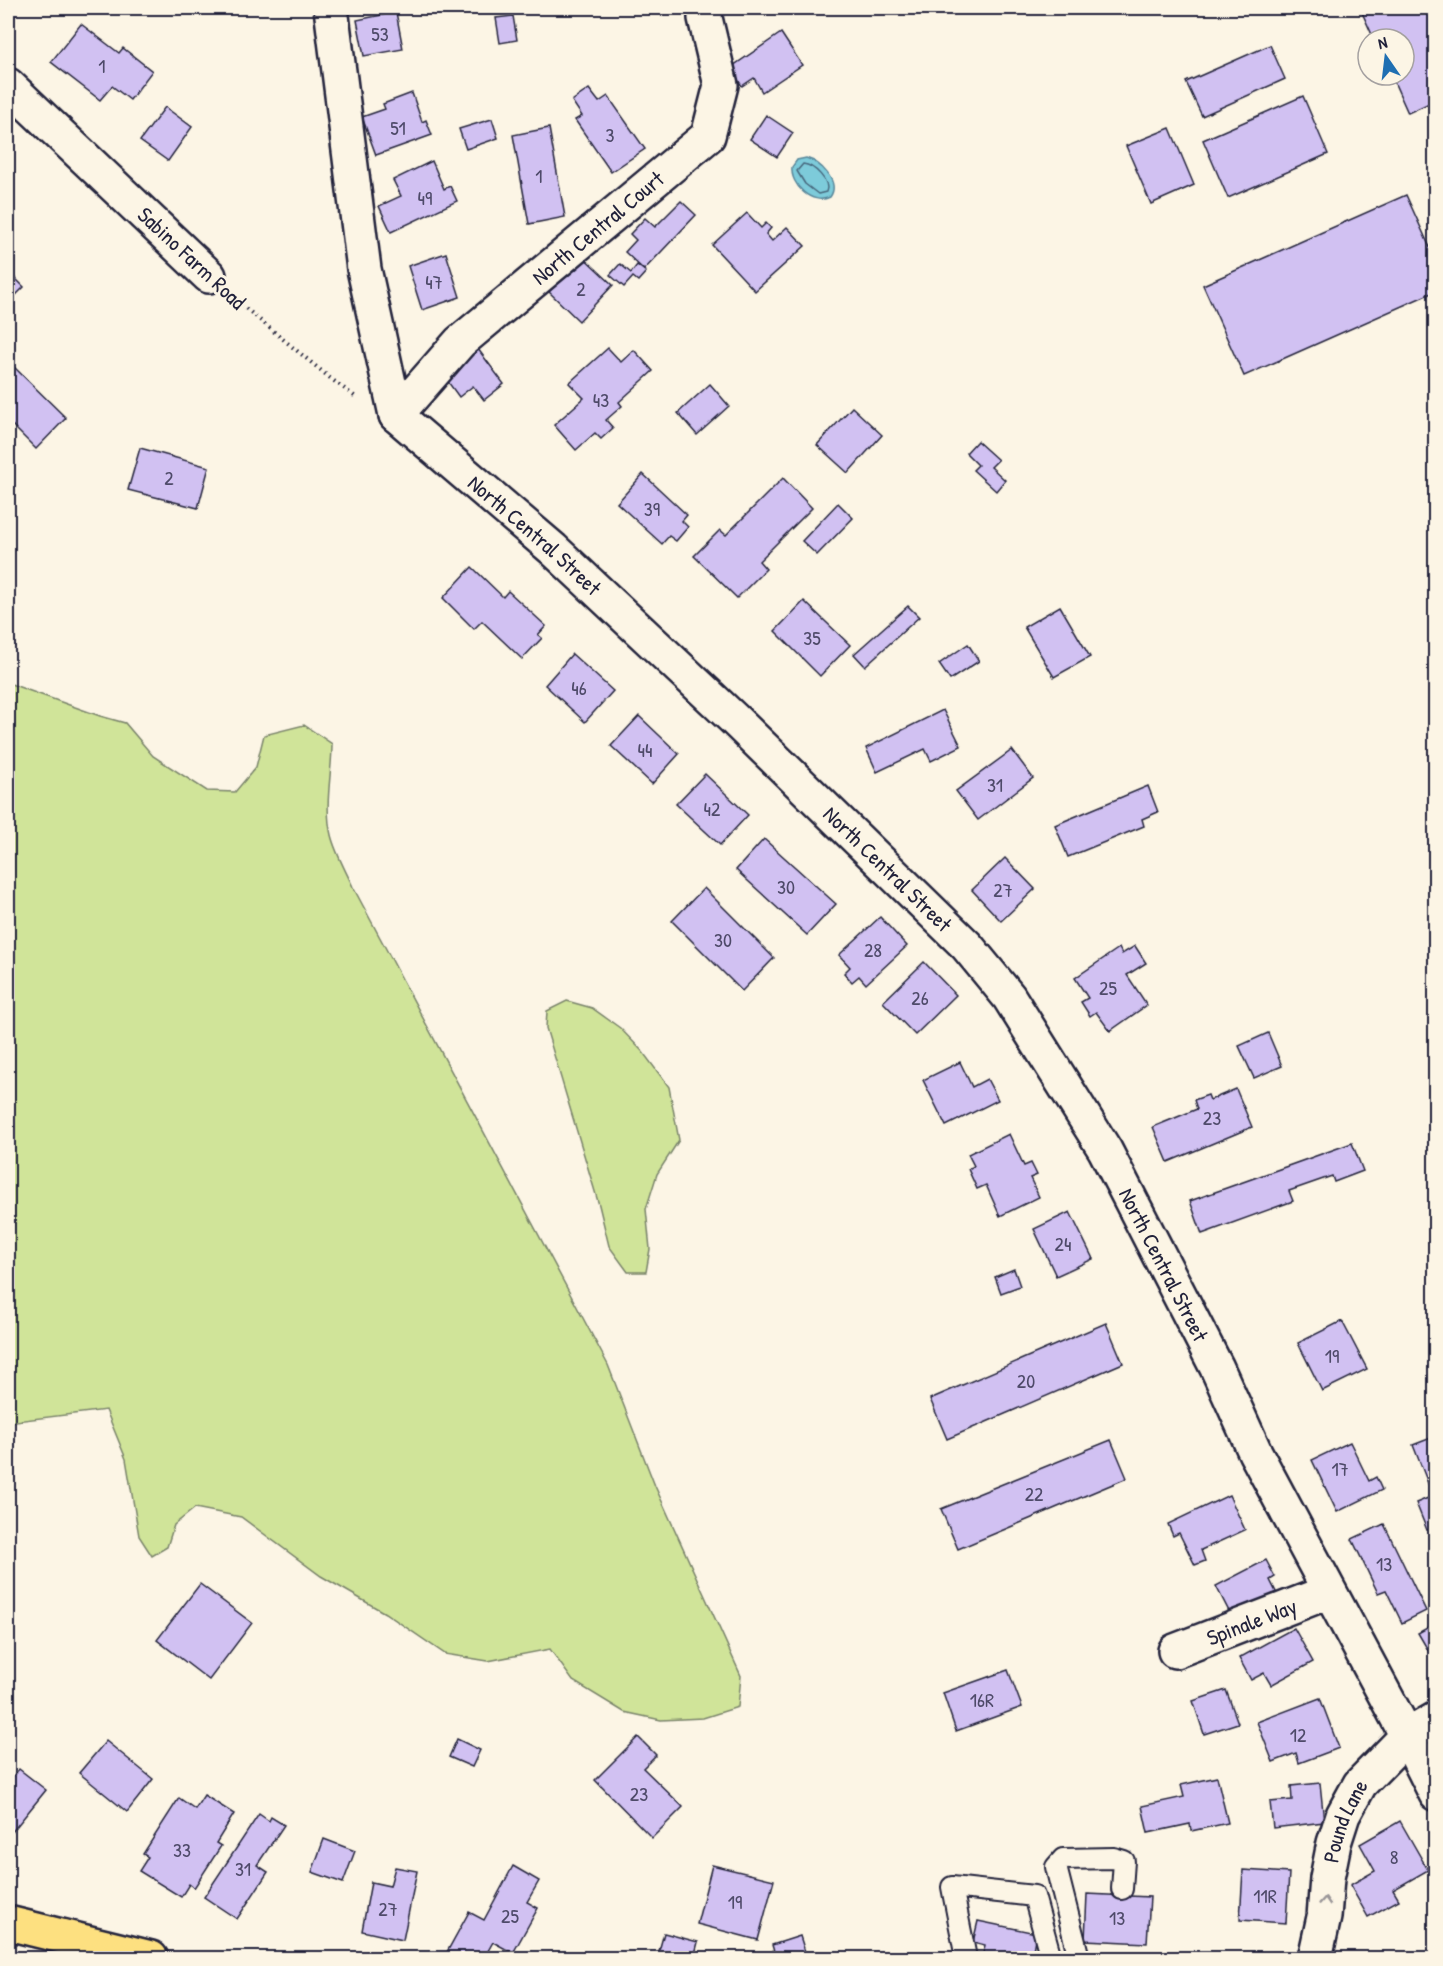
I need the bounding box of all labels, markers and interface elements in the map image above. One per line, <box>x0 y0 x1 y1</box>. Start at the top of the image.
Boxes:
house number: 53 <box>371 20 389 47</box>
north arrow <box>1356 27 1416 87</box>
text: N <box>1376 31 1390 54</box>
house number: 1 <box>98 52 106 79</box>
house number: 51 <box>390 114 406 141</box>
house number: 3 <box>606 121 615 148</box>
house number: 1 <box>535 162 543 189</box>
street label: North Central Court <box>525 164 670 291</box>
house number: 49 <box>418 184 432 211</box>
street label: Sabino Farm Road <box>131 200 253 316</box>
house number: 47 <box>425 268 443 295</box>
house number: 2 <box>576 275 586 302</box>
house number: 43 <box>593 386 609 413</box>
house number: 2 <box>164 464 174 491</box>
street label: North Central Street <box>462 468 608 602</box>
house number: 39 <box>644 495 660 522</box>
house number: 35 <box>803 624 821 651</box>
house number: 46 <box>571 674 587 701</box>
house number: 44 <box>638 736 653 763</box>
house number: 31 <box>987 771 1003 798</box>
house number: 42 <box>704 795 721 822</box>
street label: North Central Street <box>817 799 959 939</box>
house number: 30 <box>777 873 795 900</box>
house number: 27 <box>993 876 1013 903</box>
house number: 30 <box>714 926 732 953</box>
house number: 28 <box>864 936 882 963</box>
house number: 25 <box>1099 974 1117 1001</box>
house number: 26 <box>911 984 929 1011</box>
house number: 23 <box>1203 1104 1221 1131</box>
street label: North Central Street <box>1112 1183 1216 1347</box>
house number: 24 <box>1055 1230 1071 1257</box>
house number: 19 <box>1325 1342 1339 1369</box>
house number: 20 <box>1017 1367 1035 1394</box>
house number: 17 <box>1331 1455 1349 1482</box>
house number: 22 <box>1025 1480 1044 1507</box>
house number: 13 <box>1376 1550 1392 1577</box>
street label: Spinale Way <box>1202 1591 1301 1652</box>
house number: 16R <box>970 1686 994 1713</box>
house number: 12 <box>1290 1721 1307 1748</box>
street label: Pound Lane <box>1315 1774 1375 1865</box>
house number: 23 <box>630 1780 648 1807</box>
house number: 33 <box>173 1836 191 1863</box>
house number: 8 <box>1390 1843 1398 1870</box>
house number: 31 <box>235 1855 251 1882</box>
house number: 11R <box>1253 1882 1277 1909</box>
house number: 19 <box>728 1888 742 1915</box>
house number: 27 <box>378 1895 398 1922</box>
one-way arrow <box>1319 1897 1332 1906</box>
house number: 25 <box>501 1902 519 1929</box>
house number: 13 <box>1109 1904 1125 1931</box>

